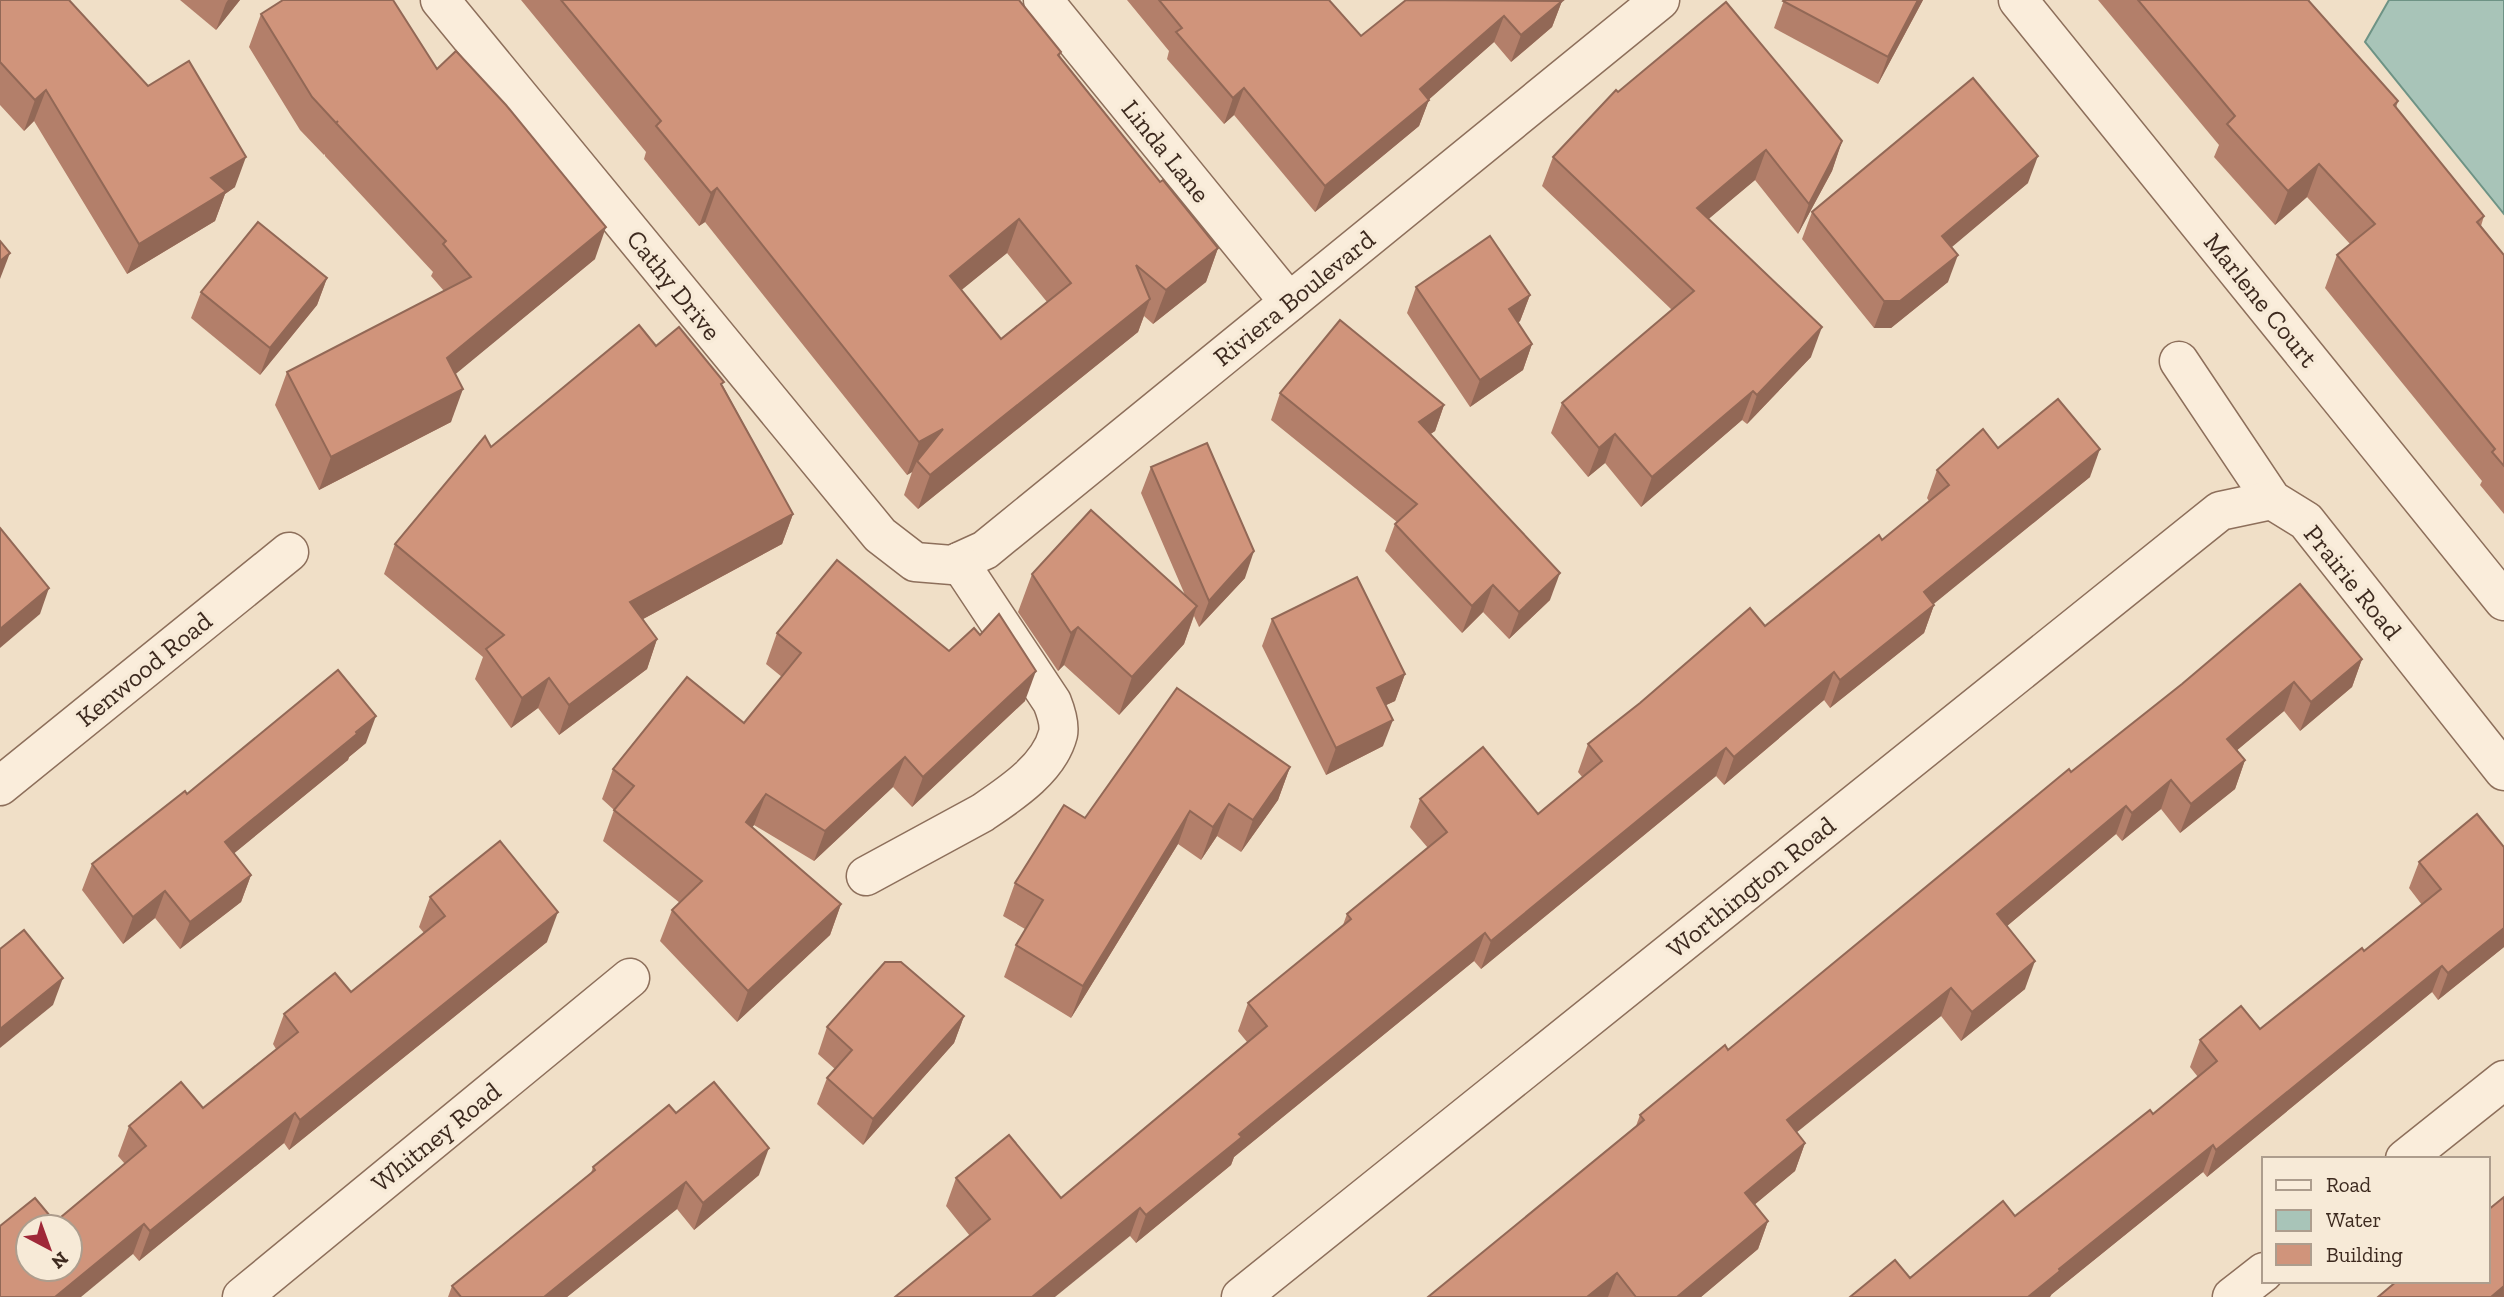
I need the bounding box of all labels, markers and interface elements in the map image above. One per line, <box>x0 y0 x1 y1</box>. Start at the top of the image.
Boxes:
street label: Linda Lane <box>1115 93 1217 209</box>
street label: Cathy Drive <box>620 223 728 347</box>
street label: Riviera Boulevard <box>1207 223 1381 373</box>
street label: Marlene Court <box>2197 226 2325 374</box>
street label: Prairie Road <box>2297 518 2409 646</box>
street label: Kenwood Road <box>70 605 218 733</box>
street label: Worthington Road <box>1660 809 1842 965</box>
street label: Whitney Road <box>365 1075 507 1199</box>
legend <box>2262 1157 2490 1283</box>
text: Road <box>2326 1172 2372 1197</box>
text: Water <box>2326 1207 2381 1232</box>
north arrow <box>14 1213 84 1283</box>
text: Building <box>2326 1242 2403 1267</box>
text: N <box>47 1247 73 1274</box>

